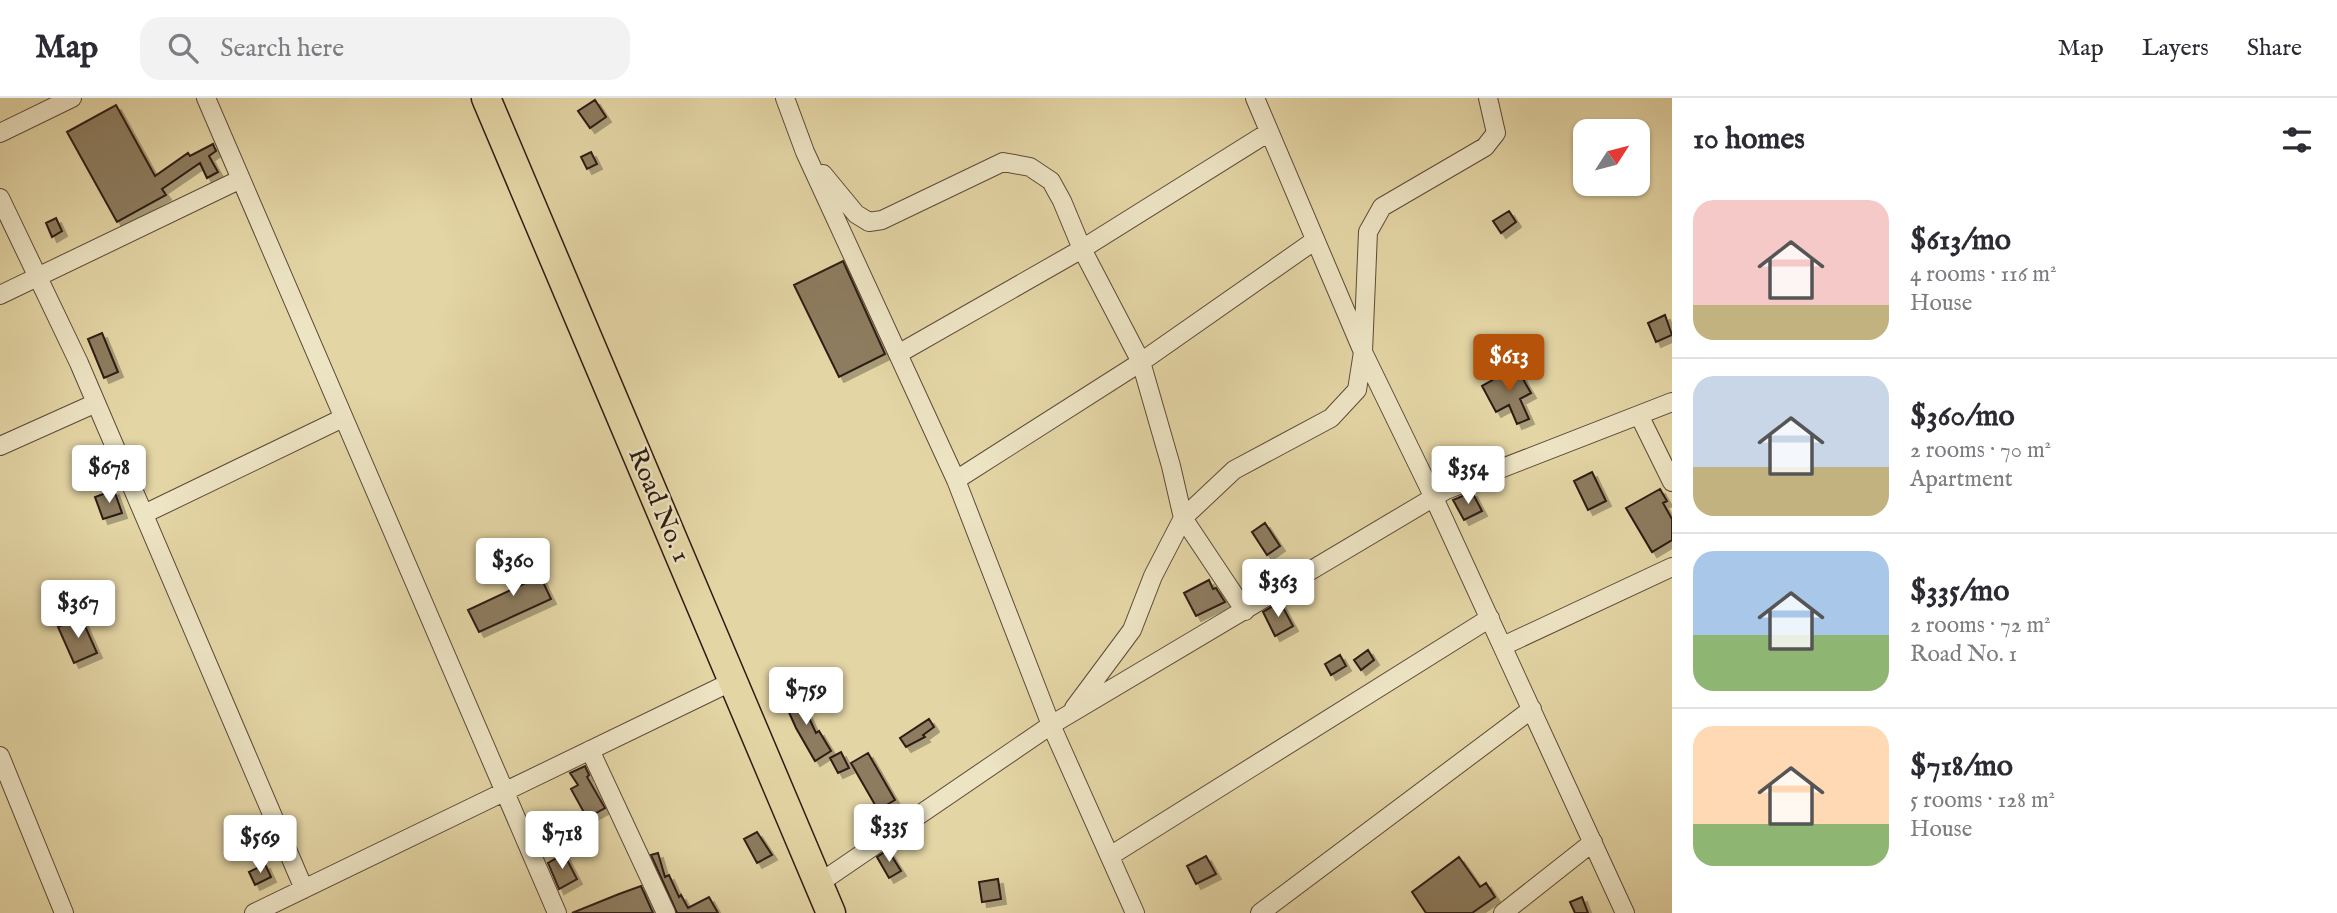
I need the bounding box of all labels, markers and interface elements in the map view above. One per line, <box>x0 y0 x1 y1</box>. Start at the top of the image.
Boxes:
search box <box>140 17 630 80</box>
text: Map <box>35 27 98 69</box>
icon: search <box>164 29 202 67</box>
text: Search here <box>220 32 344 65</box>
text: Map <box>2058 33 2104 64</box>
text: Layers <box>2142 33 2209 64</box>
text: Share <box>2247 33 2302 64</box>
north arrow <box>1573 119 1650 196</box>
map controls <box>1573 119 1650 196</box>
text: 10 homes <box>1693 121 1805 159</box>
icon: filters <box>2278 121 2316 159</box>
text: $613/mo <box>1910 222 2011 260</box>
icon: home <box>1749 228 1833 312</box>
text: 4 rooms · 116 m² <box>1910 260 2057 289</box>
text: House <box>1910 289 1972 318</box>
pin: $613 <box>1468 334 1550 394</box>
text: $613 <box>1489 342 1529 371</box>
text: $360/mo <box>1910 398 2015 436</box>
icon: home <box>1749 404 1833 488</box>
text: 2 rooms · 70 m² <box>1910 436 2051 465</box>
street label: Road No. 1 <box>620 443 698 567</box>
pin: $678 <box>68 446 150 505</box>
pin: $354 <box>1427 446 1509 506</box>
text: $678 <box>88 453 130 482</box>
text: $354 <box>1448 454 1488 483</box>
text: Apartment <box>1910 465 2013 494</box>
pin: $360 <box>472 538 554 598</box>
text: $360 <box>492 546 534 575</box>
pin: $363 <box>1237 560 1319 619</box>
text: $363 <box>1258 567 1298 596</box>
text: $335/mo <box>1910 573 2009 611</box>
icon: home <box>1749 579 1833 663</box>
pin: $367 <box>37 580 119 640</box>
text: $367 <box>57 588 99 617</box>
text: 2 rooms · 72 m² <box>1910 611 2051 640</box>
text: Road No. 1 <box>1910 640 2017 669</box>
pin: $759 <box>765 668 847 727</box>
text: $759 <box>785 675 827 704</box>
text: $718/mo <box>1910 748 2013 786</box>
icon: home <box>1749 754 1833 838</box>
text: 5 rooms · 128 m² <box>1910 786 2055 815</box>
pin: $335 <box>848 804 930 864</box>
pin: $718 <box>521 812 603 871</box>
text: $335 <box>870 812 908 841</box>
text: House <box>1910 815 1972 844</box>
pin: $569 <box>219 816 301 875</box>
text: $718 <box>541 819 583 848</box>
text: $569 <box>240 823 280 852</box>

